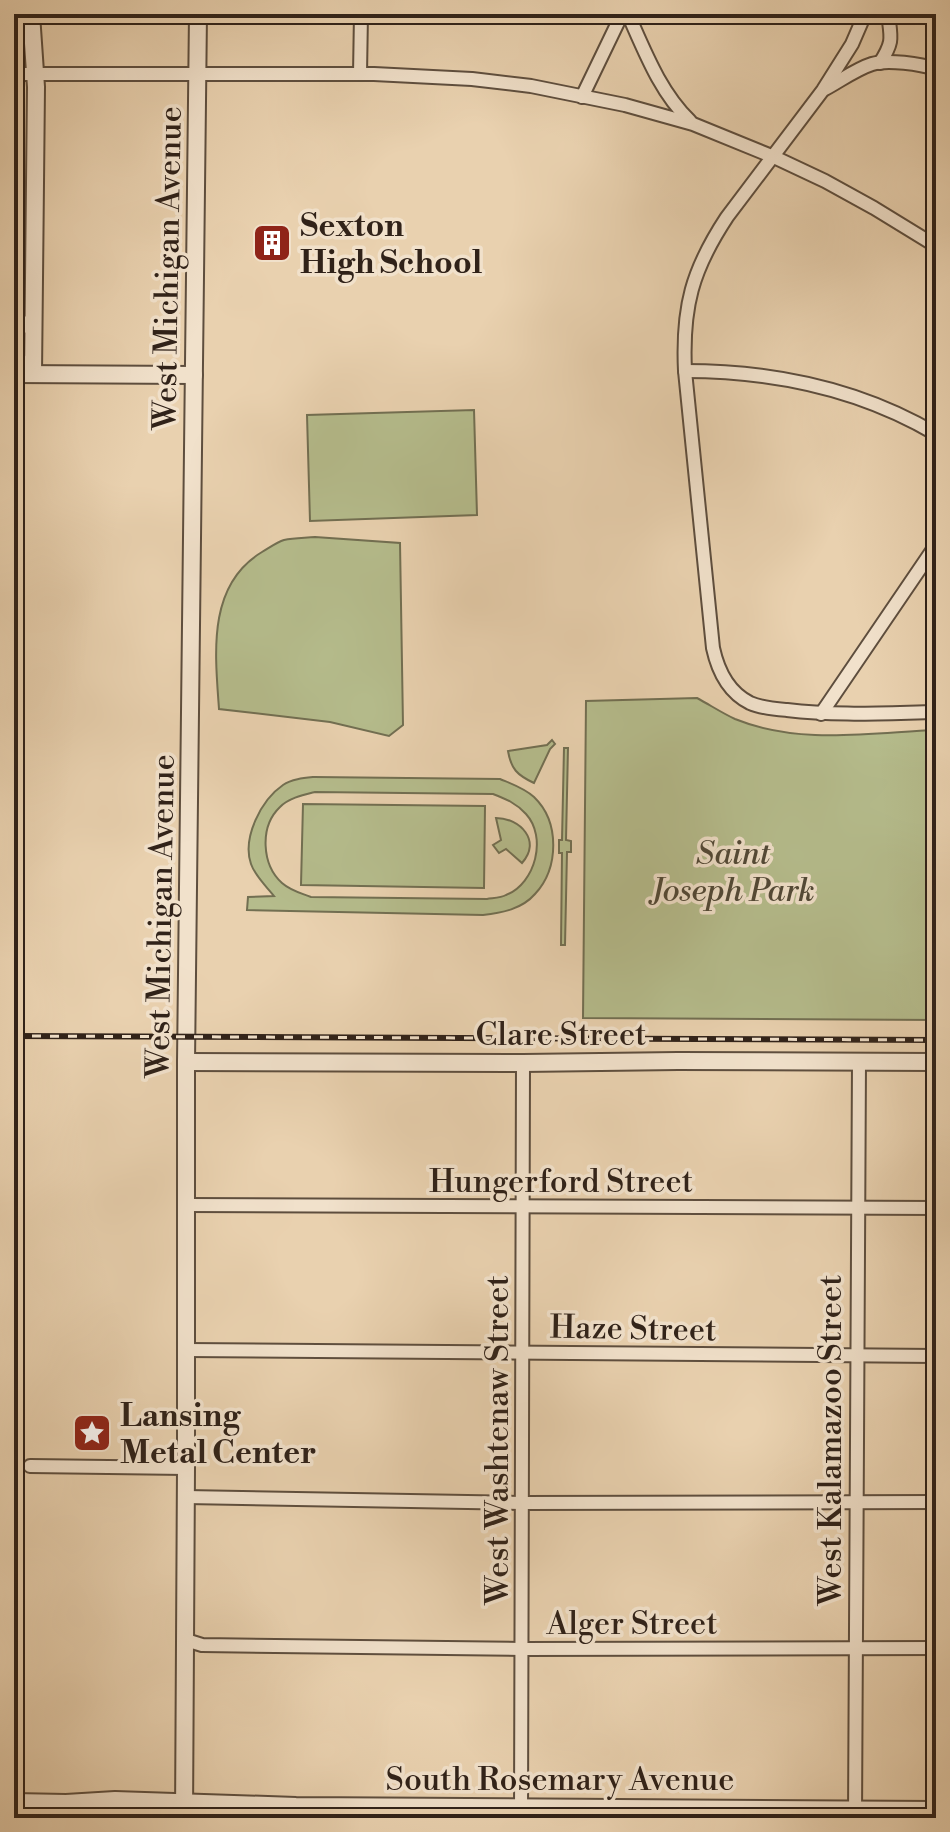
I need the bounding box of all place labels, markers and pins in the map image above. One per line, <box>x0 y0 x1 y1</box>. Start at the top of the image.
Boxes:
place label: Sexton High School <box>300 206 483 283</box>
building icon: Sexton High School <box>251 222 293 264</box>
place label: Lansing Metal Center <box>120 1396 316 1473</box>
place icon: Lansing Metal Center <box>71 1412 113 1454</box>

